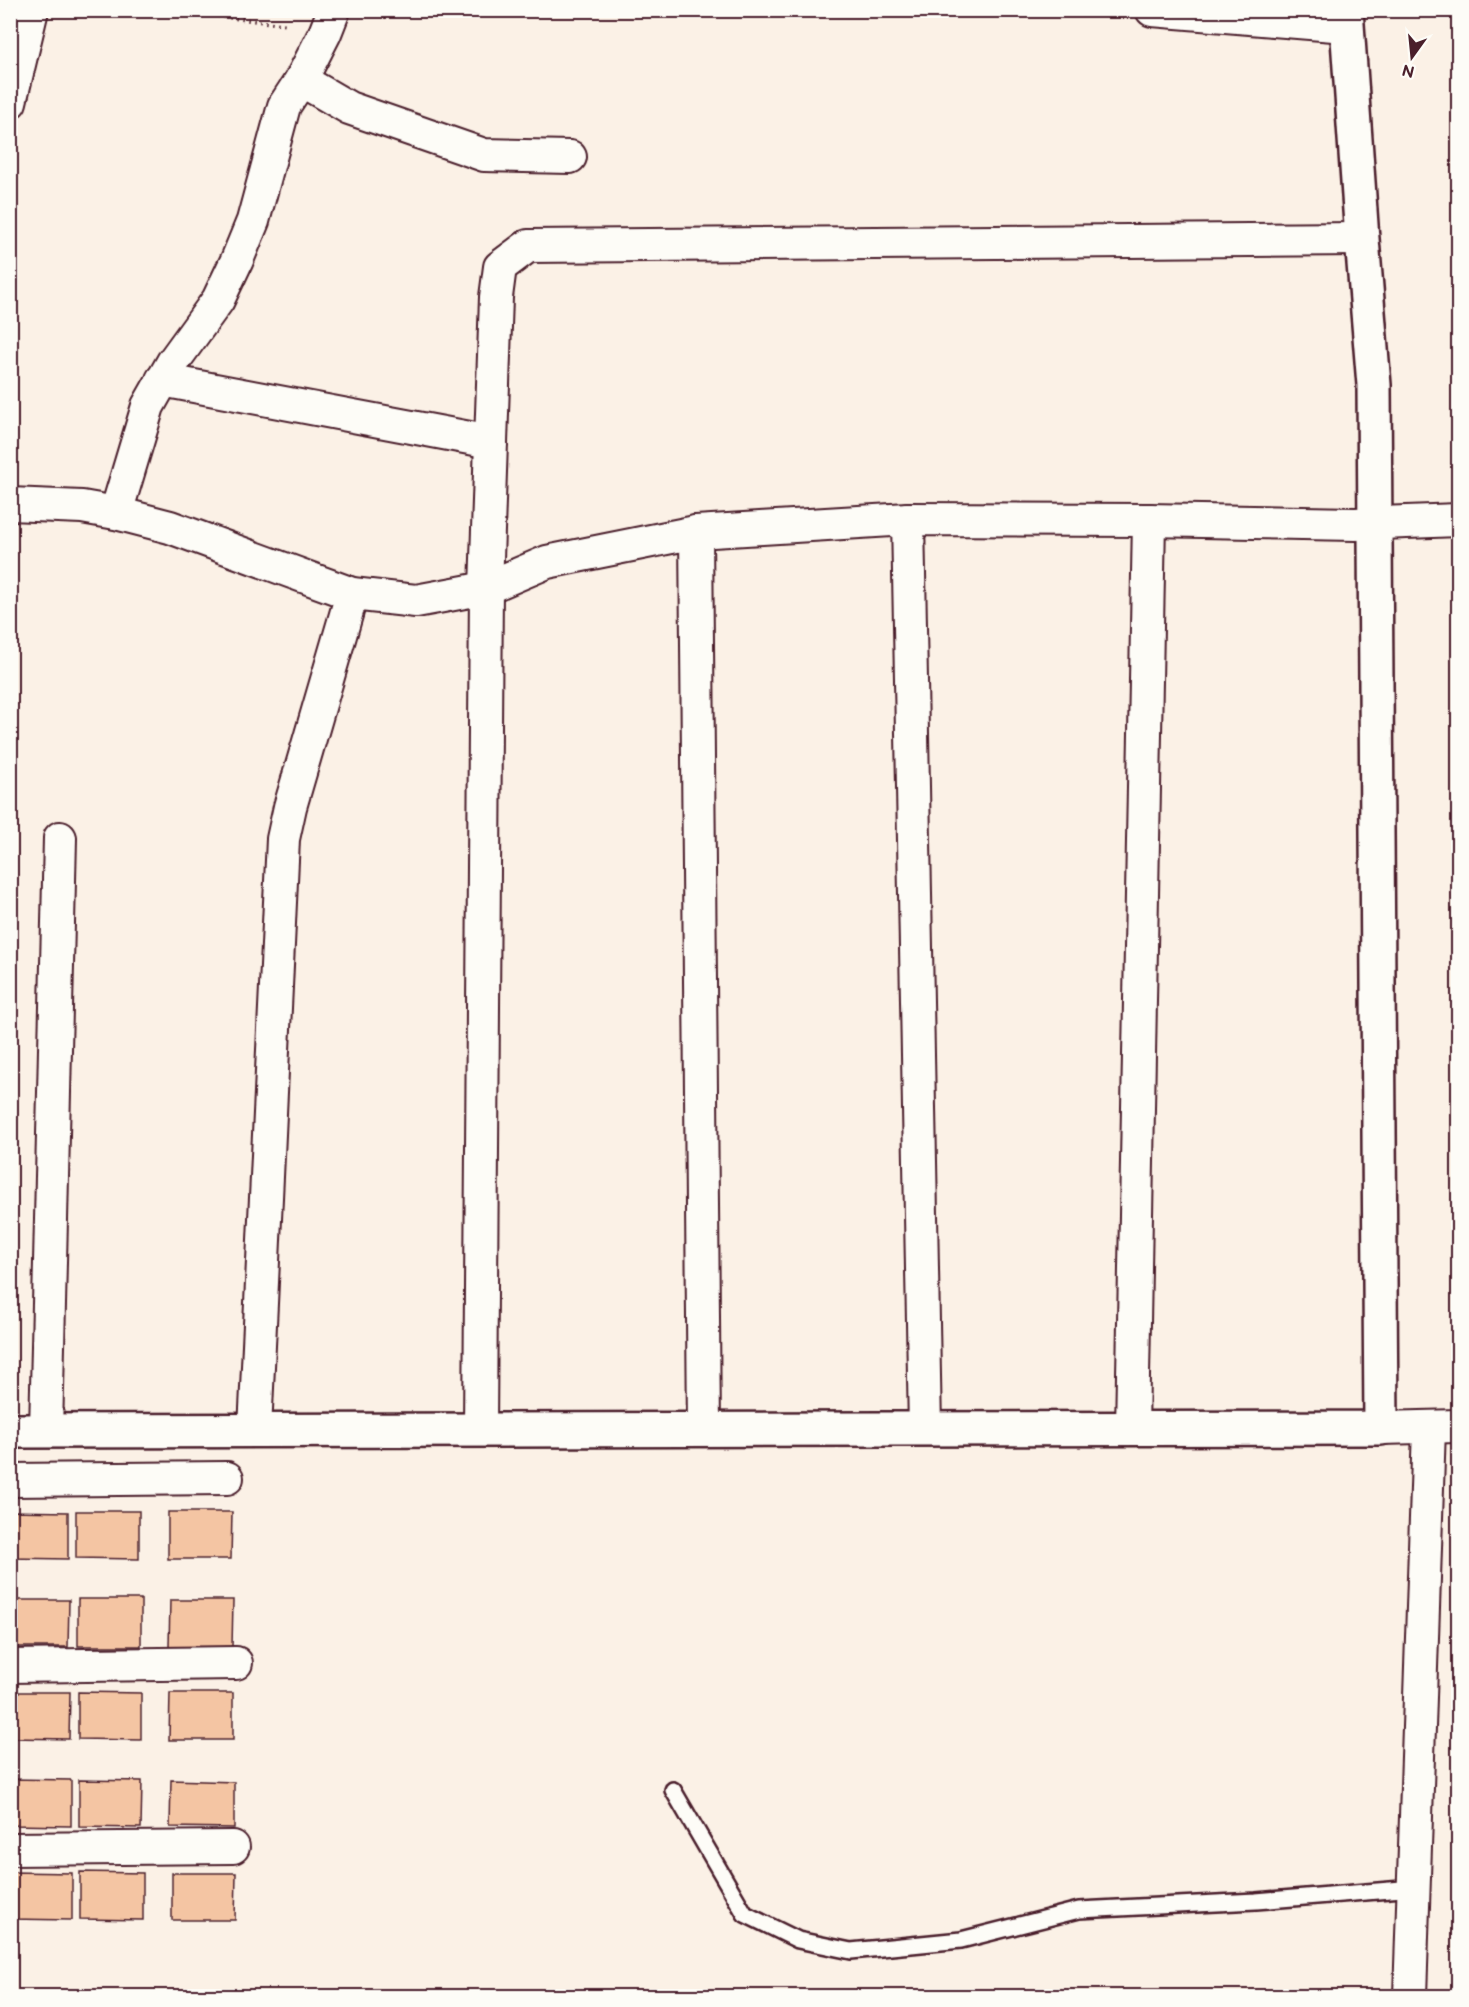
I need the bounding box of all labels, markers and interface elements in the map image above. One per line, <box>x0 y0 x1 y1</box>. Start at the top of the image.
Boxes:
north arrow <box>1382 27 1442 87</box>
text: N <box>1400 59 1417 81</box>

